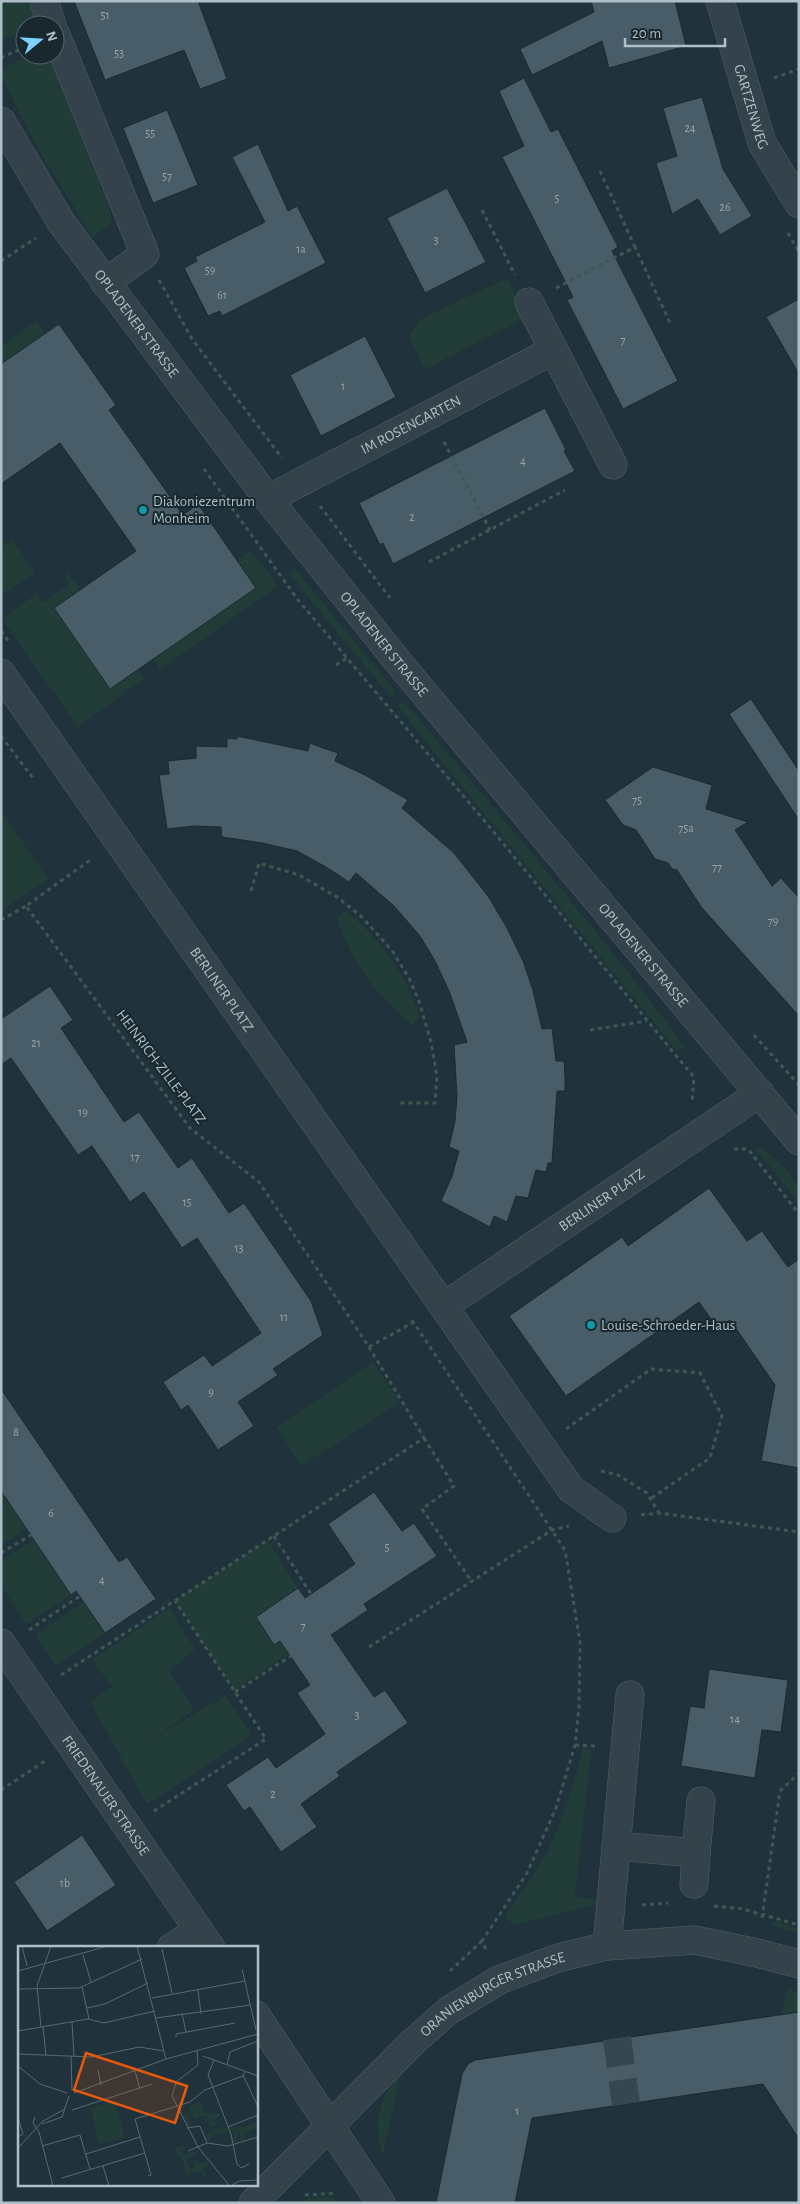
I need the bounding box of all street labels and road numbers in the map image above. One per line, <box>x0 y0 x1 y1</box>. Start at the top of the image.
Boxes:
street label: GARTZENWEG <box>732 62 771 152</box>
street label: OPLADENER STRASSE <box>92 267 182 380</box>
street label: IM ROSENGARTEN <box>358 392 463 457</box>
street label: OPLADENER STRASSE <box>337 589 431 699</box>
street label: OPLADENER STRASSE <box>596 900 691 1010</box>
street label: BERLINER PLATZ <box>187 944 257 1035</box>
street label: HEINRICH-ZILLE-PLATZ <box>113 1007 209 1127</box>
street label: BERLINER PLATZ <box>556 1166 647 1234</box>
street label: FRIEDENAUER STRASSE <box>60 1733 152 1858</box>
street label: ORANIENBURGER STRASSE <box>417 1949 566 2039</box>

